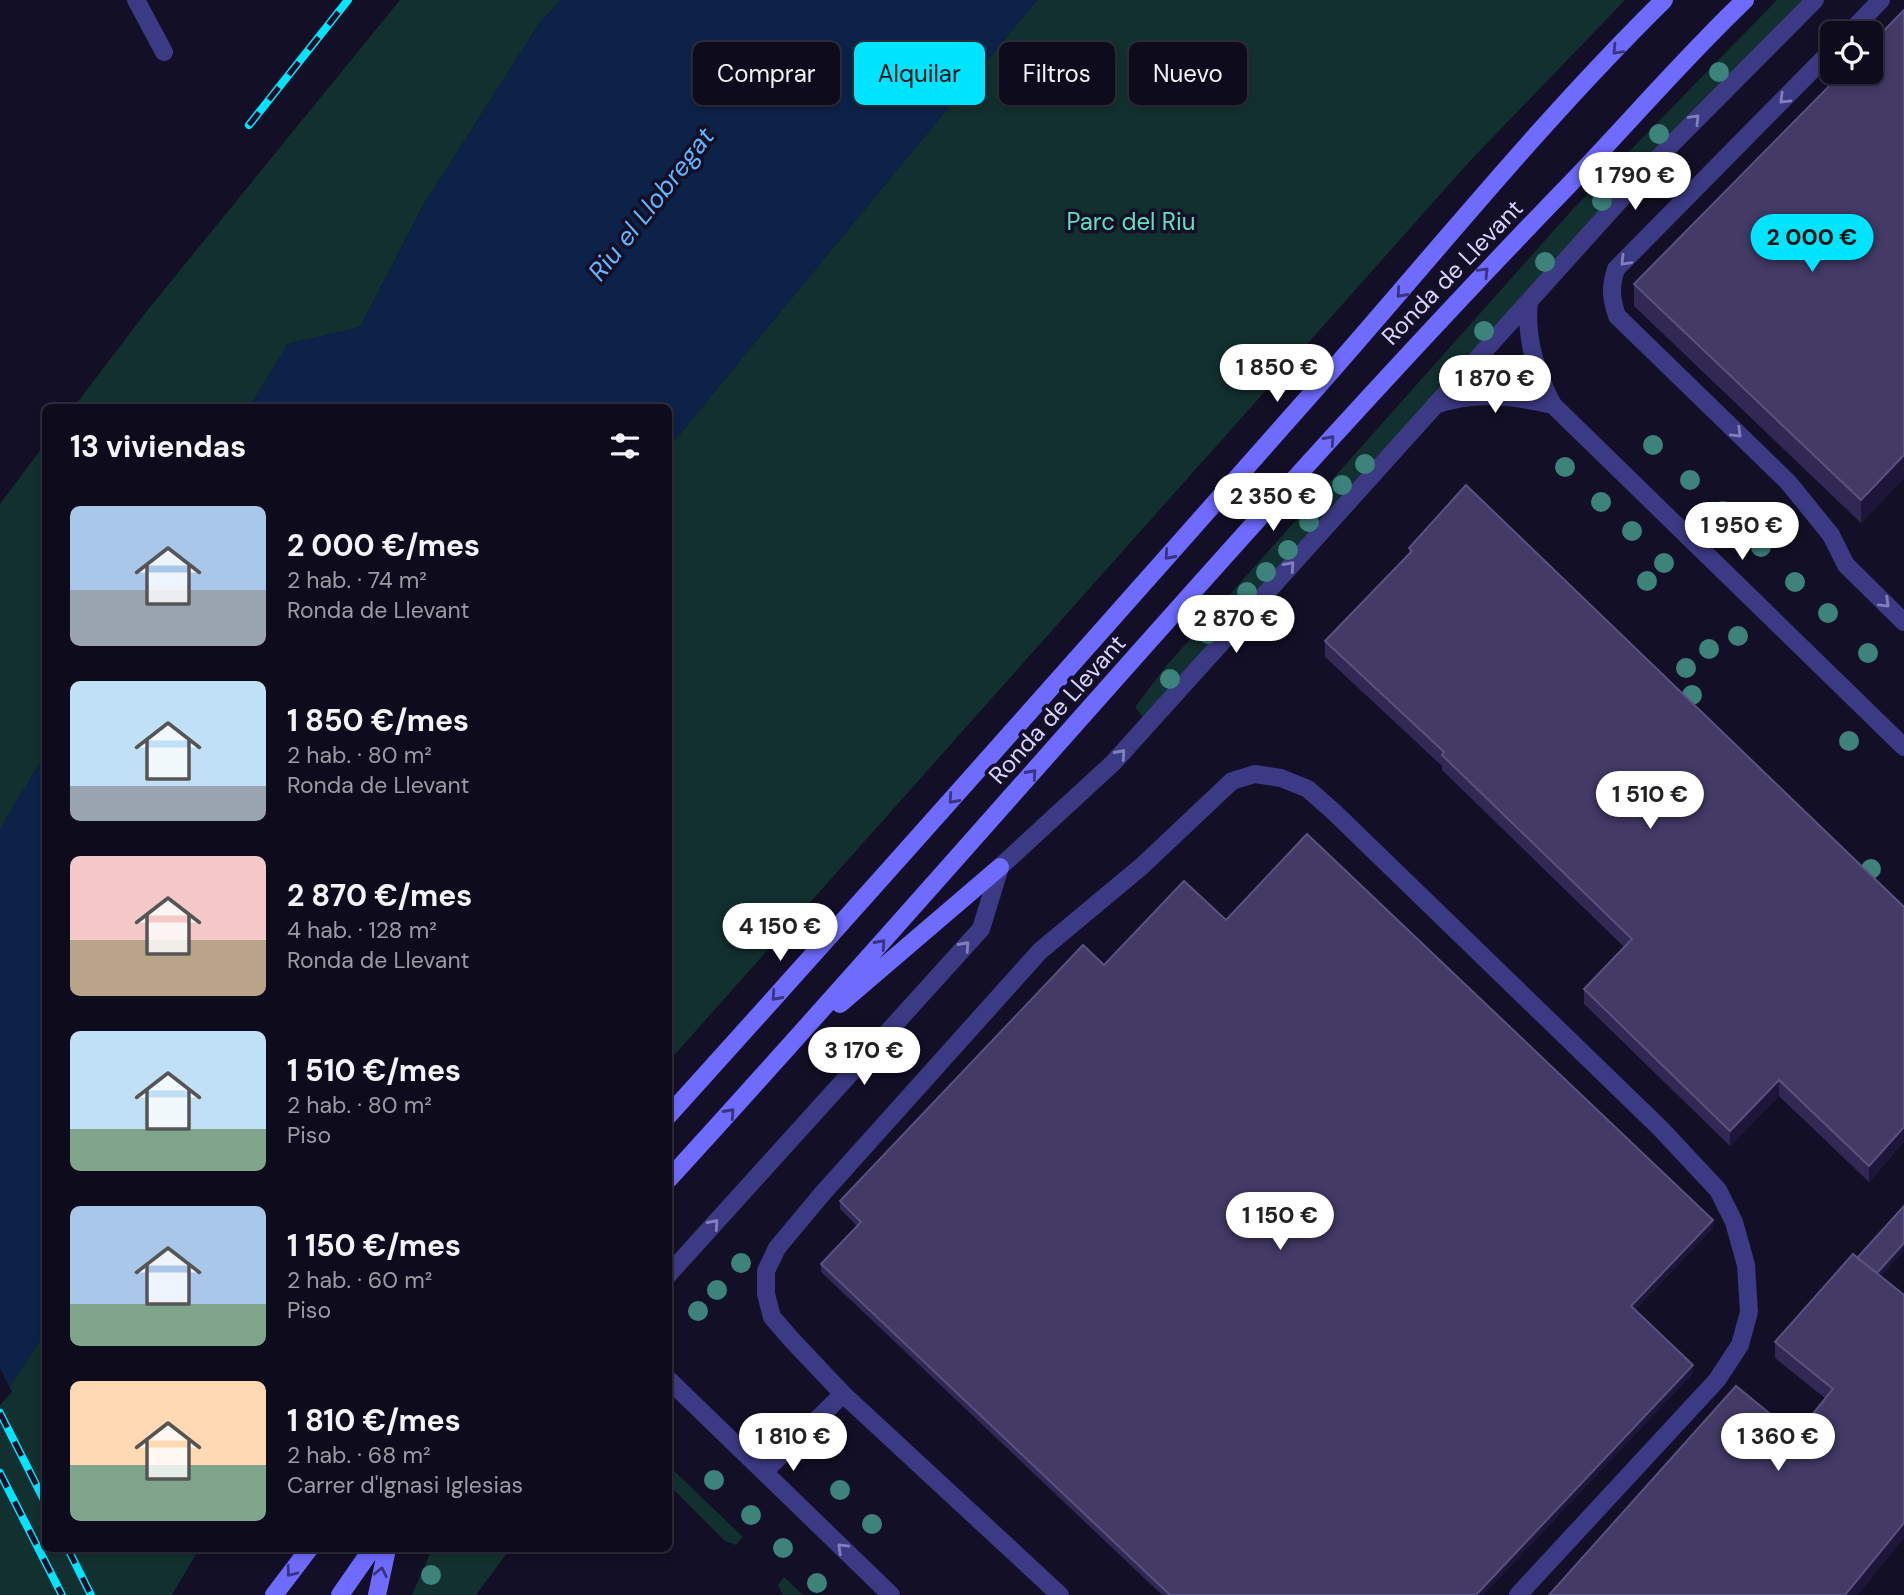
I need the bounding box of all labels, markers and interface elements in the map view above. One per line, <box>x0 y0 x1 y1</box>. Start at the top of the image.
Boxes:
map controls <box>1820 21 1883 84</box>
button: locate <box>1820 21 1883 84</box>
chip: Comprar <box>693 42 840 105</box>
chip: Alquilar <box>854 42 985 105</box>
chip: Filtros <box>999 42 1115 105</box>
chip: Nuevo <box>1129 42 1247 105</box>
one-way arrow <box>1612 42 1625 55</box>
one-way arrow <box>1780 90 1793 103</box>
one-way arrow <box>1687 114 1700 127</box>
water label: Riu el Llobregat <box>580 119 722 288</box>
pin: 1 790 € <box>1570 152 1700 212</box>
text: 1 790 € <box>1595 160 1675 190</box>
street label: Ronda de Llevant <box>1375 193 1529 351</box>
park label: Parc del Riu <box>1066 206 1196 237</box>
pin: 2 000 € <box>1747 215 1877 274</box>
text: 2 000 € <box>1767 222 1857 252</box>
one-way arrow <box>1620 253 1633 266</box>
one-way arrow <box>1476 268 1488 280</box>
one-way arrow <box>1397 285 1409 298</box>
pin: 1 850 € <box>1212 344 1342 404</box>
text: 1 850 € <box>1236 352 1318 382</box>
pin: 1 870 € <box>1430 356 1560 415</box>
text: 1 870 € <box>1455 363 1535 393</box>
one-way arrow <box>1728 424 1741 437</box>
text: 13 viviendas <box>70 427 246 466</box>
icon: filters <box>606 427 644 465</box>
one-way arrow <box>1322 435 1334 448</box>
pin: 2 350 € <box>1208 474 1338 533</box>
text: 2 350 € <box>1230 481 1316 511</box>
pin: 1 950 € <box>1677 503 1807 562</box>
text: 1 950 € <box>1701 510 1783 540</box>
text: 2 000 €/mes <box>287 526 480 565</box>
icon: home <box>126 534 210 618</box>
one-way arrow <box>1165 547 1177 560</box>
one-way arrow <box>1282 561 1294 574</box>
text: 2 hab. · 74 m² <box>287 565 427 595</box>
text: Ronda de Llevant <box>287 595 470 625</box>
one-way arrow <box>1877 595 1890 608</box>
pin: 2 870 € <box>1171 596 1301 655</box>
text: 2 870 € <box>1194 603 1278 633</box>
street label: Ronda de Llevant <box>982 628 1132 790</box>
text: 1 850 €/mes <box>287 701 469 740</box>
icon: home <box>126 709 210 793</box>
text: 2 hab. · 80 m² <box>287 740 432 770</box>
one-way arrow <box>1113 749 1126 762</box>
one-way arrow <box>1024 769 1036 782</box>
text: Ronda de Llevant <box>287 770 470 800</box>
pin: 1 510 € <box>1585 772 1715 831</box>
text: 1 510 € <box>1612 779 1688 809</box>
one-way arrow <box>949 791 961 804</box>
text: 2 870 €/mes <box>287 876 472 915</box>
icon: home <box>126 884 210 968</box>
pin: 4 150 € <box>715 904 845 963</box>
text: 4 150 € <box>739 911 821 941</box>
text: 4 hab. · 128 m² <box>287 915 437 945</box>
one-way arrow <box>873 939 885 952</box>
one-way arrow <box>957 941 969 954</box>
text: Ronda de Llevant <box>287 945 470 975</box>
one-way arrow <box>772 988 785 1001</box>
pin: 3 170 € <box>799 1028 929 1087</box>
text: 3 170 € <box>824 1035 904 1065</box>
text: 1 510 €/mes <box>287 1051 461 1090</box>
icon: home <box>126 1059 210 1143</box>
text: 2 hab. · 80 m² <box>287 1090 432 1120</box>
one-way arrow <box>721 1108 734 1121</box>
text: Piso <box>287 1120 331 1150</box>
pin: 1 150 € <box>1215 1192 1345 1252</box>
text: 1 150 € <box>1242 1200 1318 1230</box>
one-way arrow <box>706 1220 718 1233</box>
text: 1 150 €/mes <box>287 1226 461 1265</box>
icon: home <box>126 1234 210 1318</box>
text: 2 hab. · 60 m² <box>287 1265 432 1295</box>
text: Piso <box>287 1295 331 1325</box>
text: 1 810 €/mes <box>287 1401 461 1440</box>
icon: home <box>126 1409 210 1493</box>
pin: 1 810 € <box>728 1414 858 1473</box>
pin: 1 360 € <box>1713 1414 1843 1473</box>
text: 1 810 € <box>755 1421 831 1451</box>
text: 1 360 € <box>1737 1421 1819 1451</box>
text: 2 hab. · 68 m² <box>287 1440 430 1470</box>
text: Carrer d'Ignasi Iglesias <box>287 1470 523 1500</box>
one-way arrow <box>837 1543 850 1556</box>
one-way arrow <box>287 1564 300 1577</box>
one-way arrow <box>373 1566 388 1578</box>

